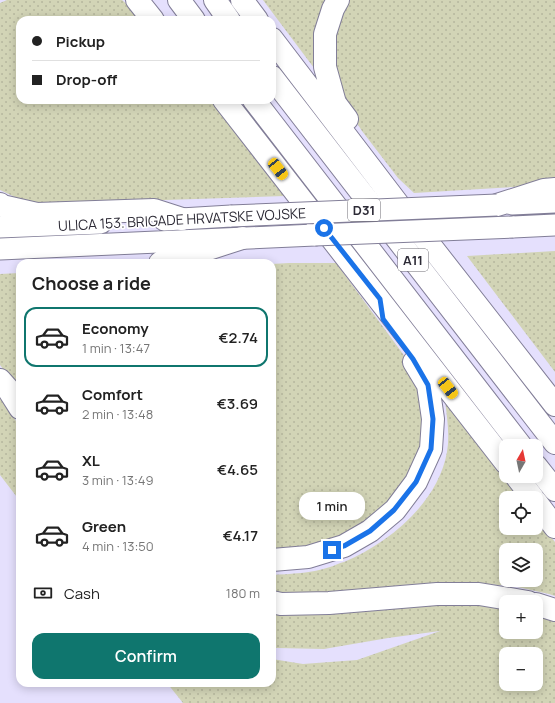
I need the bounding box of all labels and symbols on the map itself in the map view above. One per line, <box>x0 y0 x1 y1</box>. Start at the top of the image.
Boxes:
car <box>266 156 290 182</box>
road number: D31 <box>348 199 380 221</box>
street label: ULICA 153. BRIGADE HRVATSKE VOJSKE <box>58 203 306 235</box>
route start <box>315 219 333 237</box>
road number: A11 <box>398 249 428 271</box>
car <box>436 375 460 401</box>
north arrow <box>499 439 543 483</box>
callout: 1 min <box>299 492 365 520</box>
route end <box>323 541 341 559</box>

